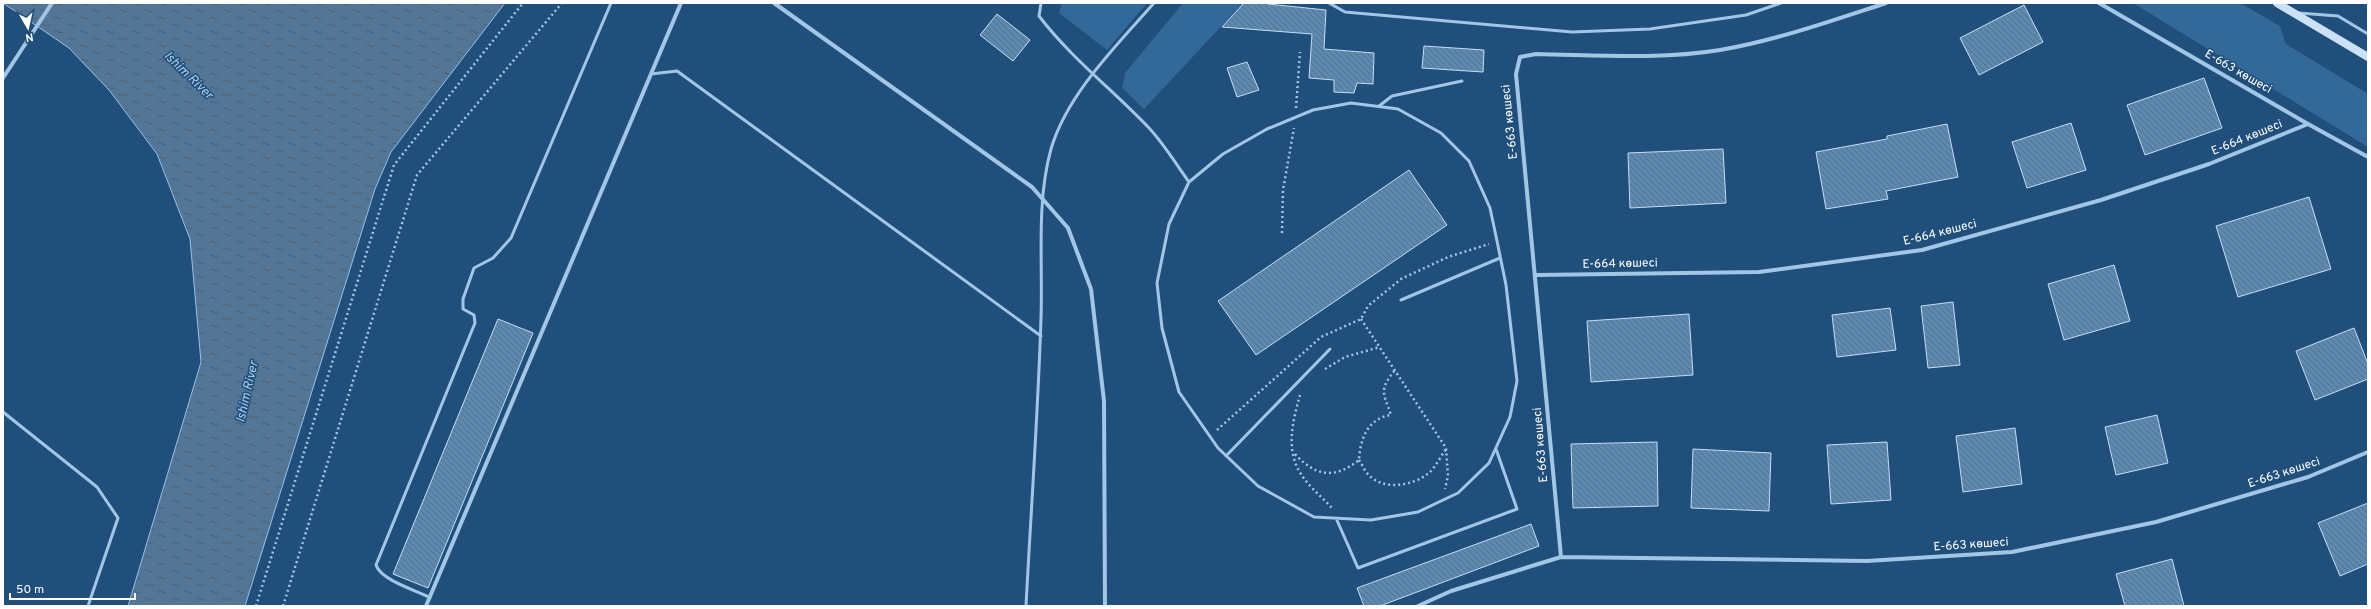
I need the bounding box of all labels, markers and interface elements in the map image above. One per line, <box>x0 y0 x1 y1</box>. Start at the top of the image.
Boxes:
north arrow <box>8 8 48 48</box>
text: N <box>24 29 34 44</box>
street label: Е-663 көшесі <box>2201 46 2275 98</box>
water label: Ishim River <box>160 49 217 104</box>
street label: Е-663 көшесі <box>1498 84 1522 160</box>
street label: Е-664 көшесі <box>2209 116 2285 160</box>
street label: Е-664 көшесі <box>1902 216 1978 250</box>
street label: Е-664 көшесі <box>1582 255 1658 273</box>
water label: Ishim River <box>233 359 263 424</box>
street label: Е-663 көшесі <box>1530 407 1552 483</box>
street label: Е-663 көшесі <box>2246 454 2322 492</box>
street label: Е-663 көшесі <box>1933 534 2009 556</box>
scale bar <box>10 575 135 601</box>
text: 50 m <box>16 582 44 598</box>

